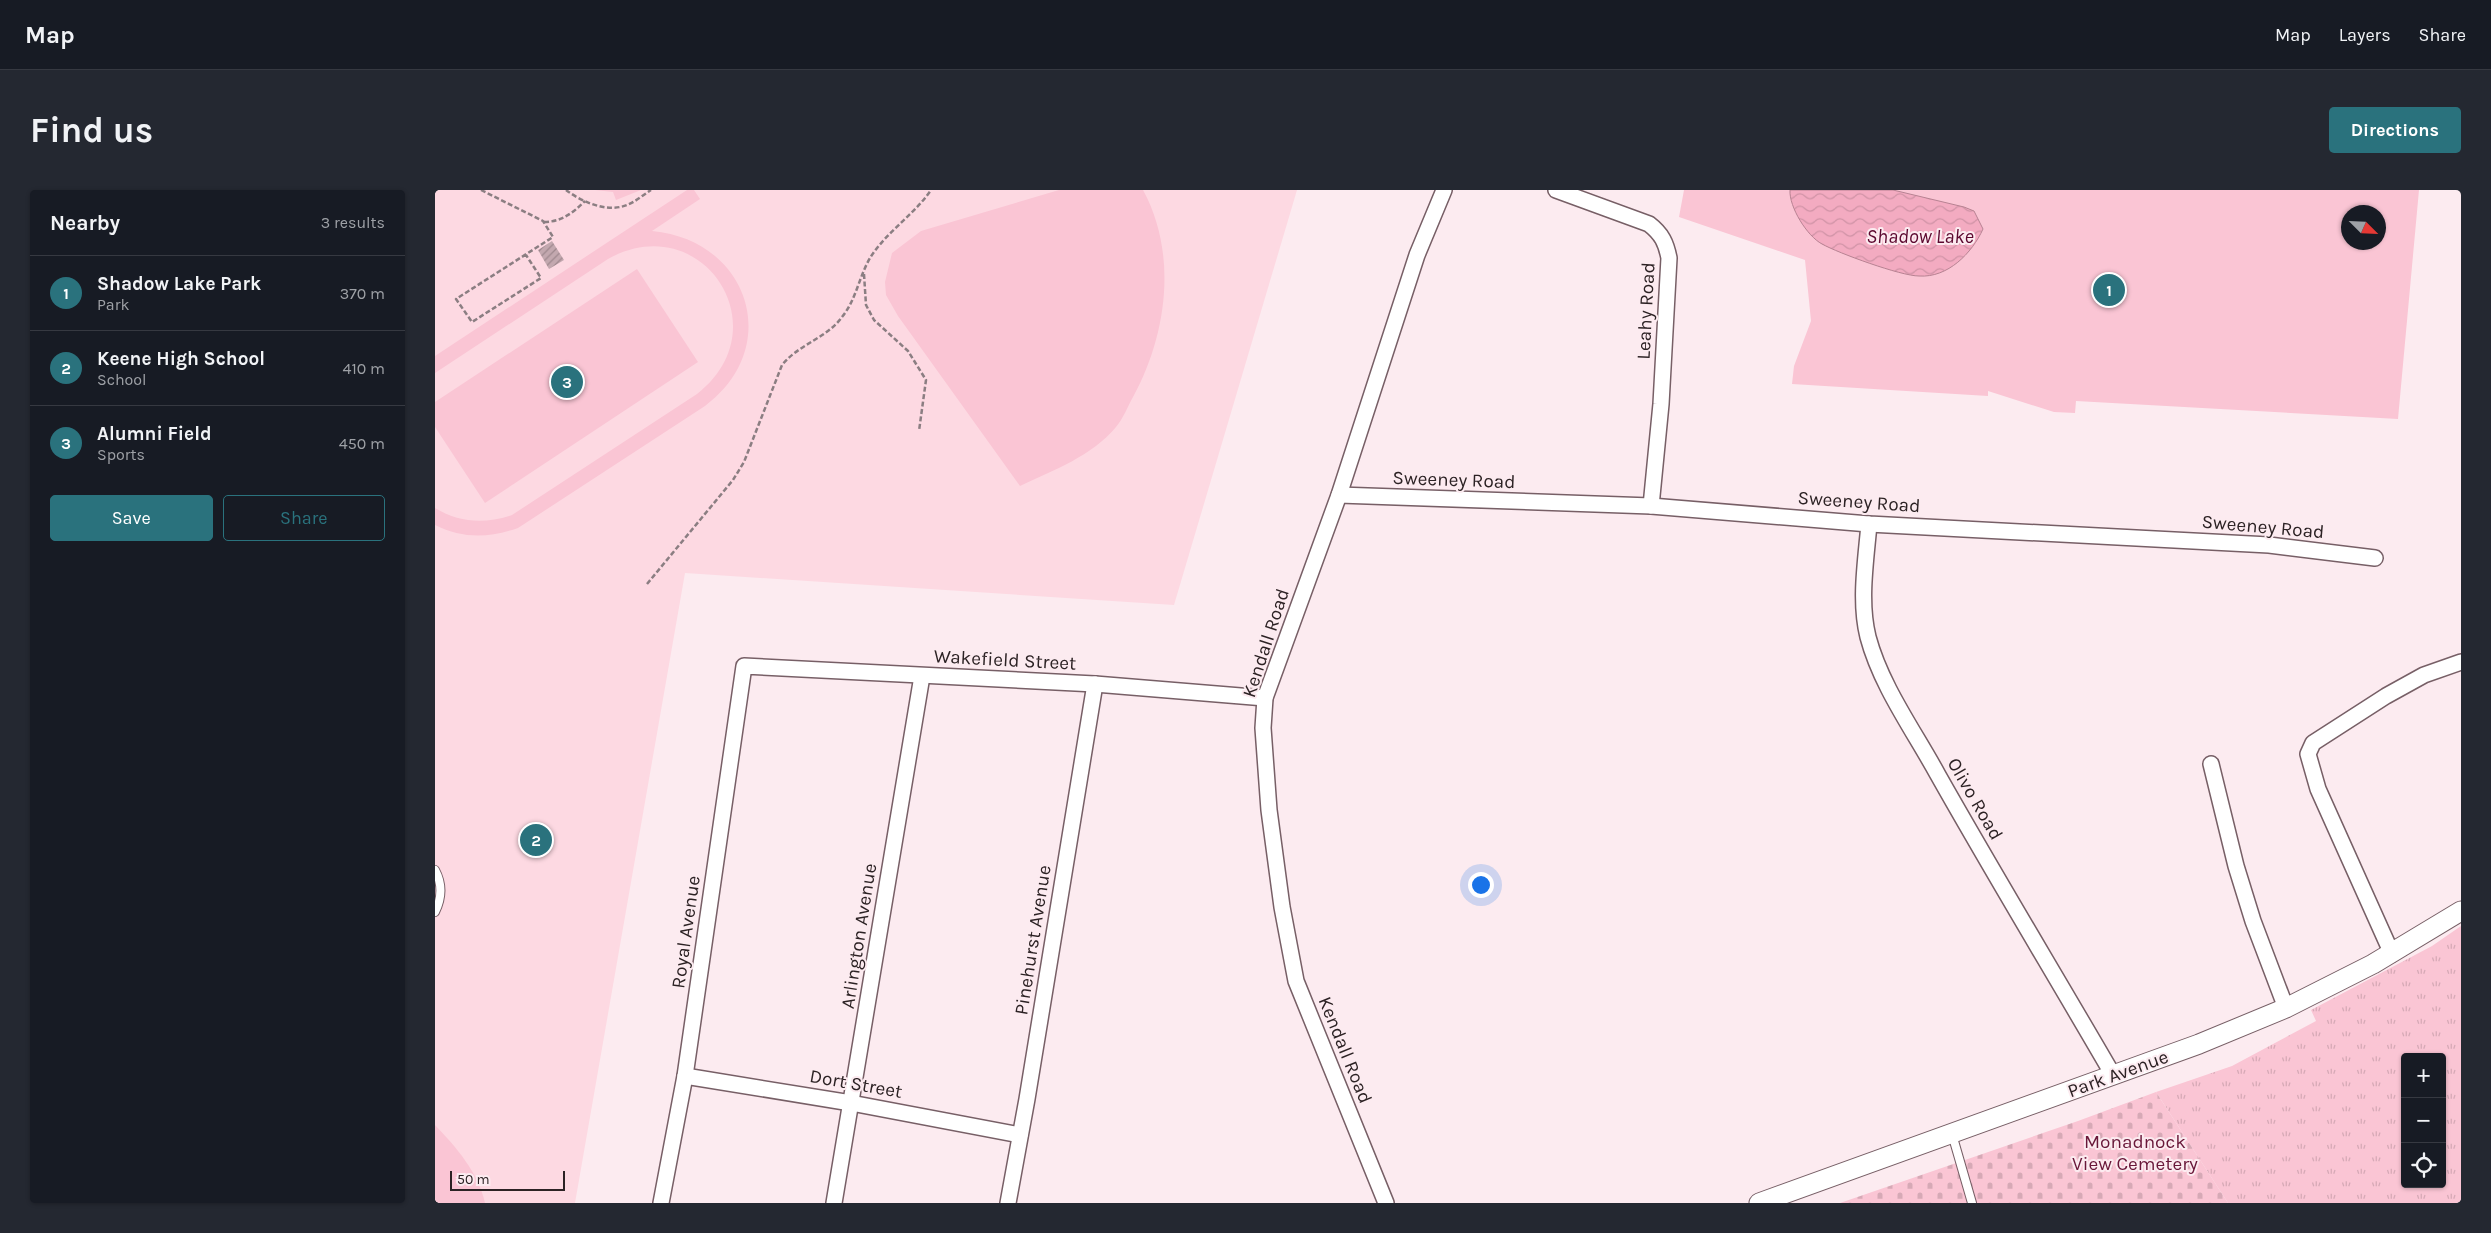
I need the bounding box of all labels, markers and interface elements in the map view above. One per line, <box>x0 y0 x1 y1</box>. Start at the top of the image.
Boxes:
text: Map <box>25 21 75 49</box>
text: Map <box>2275 24 2311 46</box>
text: Layers <box>2339 24 2391 46</box>
text: Share <box>2419 24 2466 46</box>
button: Directions <box>2329 107 2461 153</box>
text: Find us <box>30 110 153 151</box>
north arrow <box>2341 205 2386 250</box>
text: Nearby <box>50 211 120 235</box>
text: 3 results <box>321 213 385 232</box>
water label: Shadow Lake <box>1866 225 1974 248</box>
street label: Leahy Road <box>1632 262 1660 360</box>
pin: 1 <box>2093 271 2125 309</box>
text: Shadow Lake Park <box>97 273 261 295</box>
text: 1 <box>63 284 69 303</box>
text: 370 m <box>340 284 385 303</box>
text: Park <box>97 295 129 314</box>
text: Keene High School <box>97 348 265 370</box>
text: 2 <box>61 359 71 378</box>
text: 410 m <box>343 359 385 378</box>
pin: 3 <box>551 363 583 401</box>
text: School <box>97 370 147 389</box>
text: Alumni Field <box>97 423 212 445</box>
text: 3 <box>61 434 71 453</box>
text: 450 m <box>339 434 385 453</box>
text: Sports <box>97 445 145 464</box>
street label: Sweeney Road <box>1392 467 1516 493</box>
street label: Sweeney Road <box>1797 487 1921 517</box>
button: Save <box>50 495 213 541</box>
button: Share <box>223 495 385 541</box>
street label: Sweeney Road <box>2201 511 2325 543</box>
street label: Kendall Road <box>1238 586 1294 700</box>
street label: Wakefield Street <box>933 645 1077 675</box>
street label: Olivo Road <box>1943 754 2007 844</box>
pin: 2 <box>520 821 552 859</box>
street label: Arlington Avenue <box>837 862 881 1010</box>
street label: Pinehurst Avenue <box>1010 864 1056 1016</box>
your location <box>1468 872 1494 898</box>
street label: Royal Avenue <box>667 874 705 990</box>
street label: Kendall Road <box>1314 993 1376 1107</box>
street label: Park Avenue <box>2065 1046 2171 1102</box>
map controls <box>2401 1053 2446 1188</box>
button: + <box>2401 1053 2446 1098</box>
street label: Dort Street <box>808 1065 904 1103</box>
button: − <box>2401 1098 2446 1143</box>
park label: Monadnock View Cemetery <box>2072 1131 2198 1175</box>
button: locate <box>2401 1143 2446 1188</box>
scale bar <box>450 1168 565 1191</box>
text: 50 m <box>457 1171 490 1188</box>

